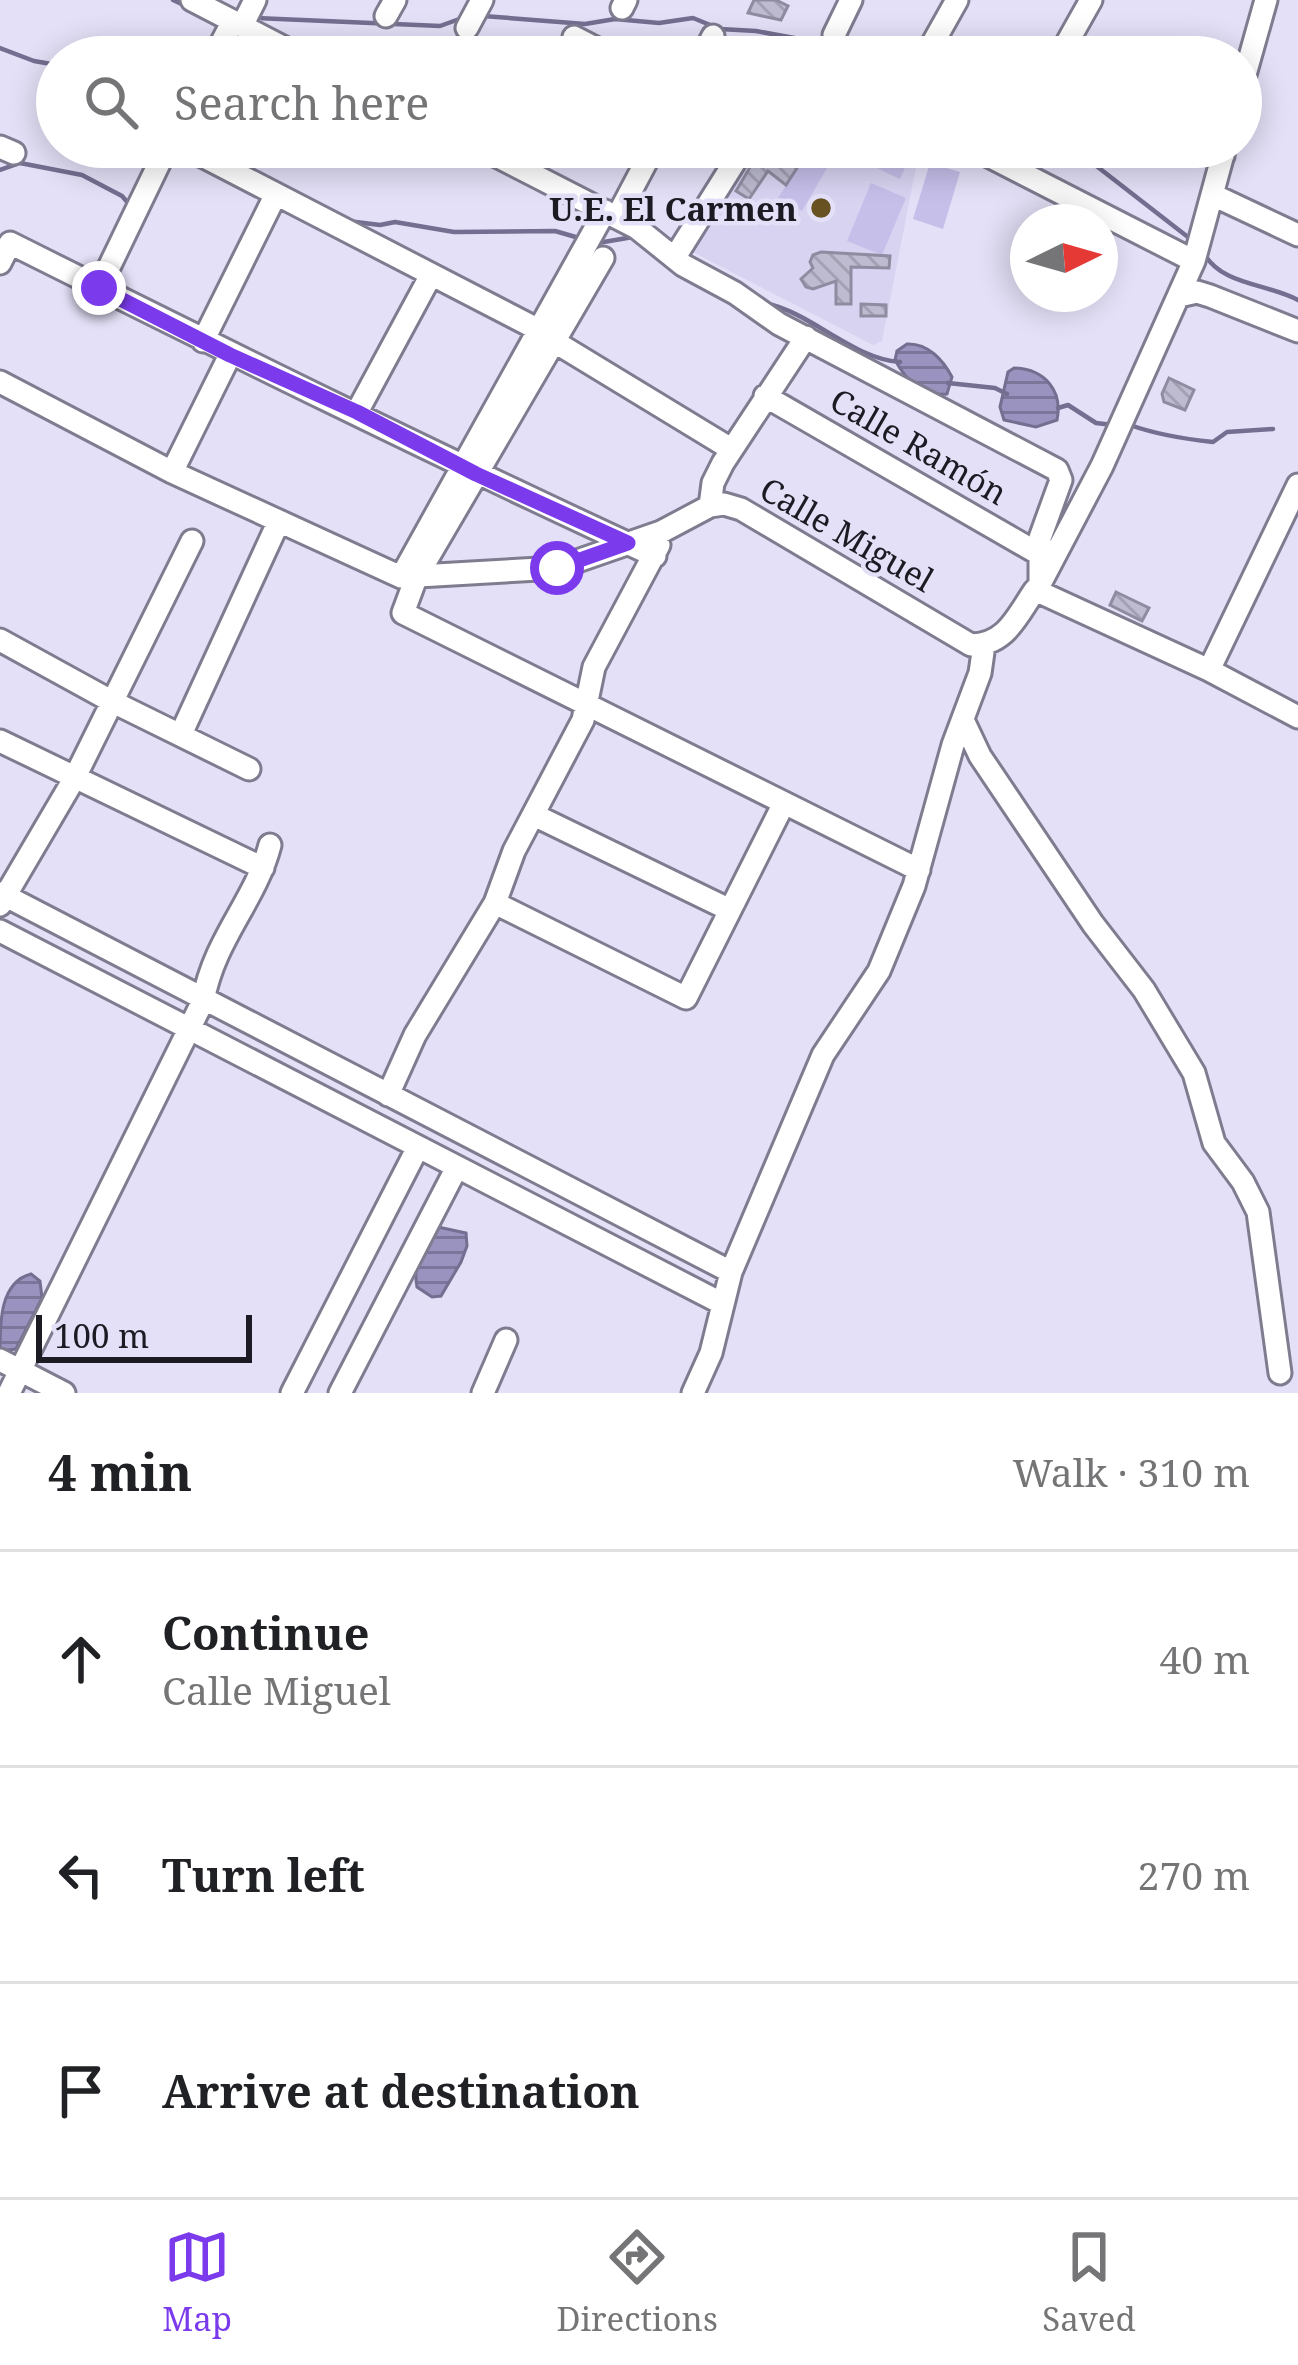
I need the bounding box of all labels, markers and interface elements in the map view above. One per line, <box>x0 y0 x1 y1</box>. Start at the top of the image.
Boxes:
search box <box>36 36 1262 168</box>
icon: search <box>78 69 144 135</box>
text: Search here <box>174 72 429 133</box>
place label: U.E. El Carmen <box>549 186 797 231</box>
marker: U.E. El Carmen <box>808 195 834 221</box>
north arrow <box>1010 204 1118 312</box>
route end <box>72 261 126 315</box>
street label: Calle Ramón <box>822 377 1016 515</box>
street label: Calle Miguel <box>752 466 942 602</box>
route start <box>530 541 584 595</box>
scale bar <box>36 1309 252 1362</box>
text: 100 m <box>54 1313 149 1358</box>
text: 4 min <box>48 1436 192 1506</box>
text: Walk · 310 m <box>1013 1445 1250 1498</box>
text: Continue <box>162 1602 370 1663</box>
icon: ahead <box>48 1626 114 1692</box>
text: 40 m <box>1159 1632 1250 1685</box>
text: Calle Miguel <box>162 1663 391 1716</box>
icon: left <box>48 1842 114 1908</box>
text: Turn left <box>162 1844 365 1905</box>
text: 270 m <box>1138 1848 1250 1901</box>
icon: arrive <box>48 2058 114 2124</box>
text: Arrive at destination <box>162 2060 640 2121</box>
tab: Map <box>162 2224 232 2341</box>
tab: Directions <box>556 2224 718 2341</box>
tab: Saved <box>1042 2224 1136 2341</box>

